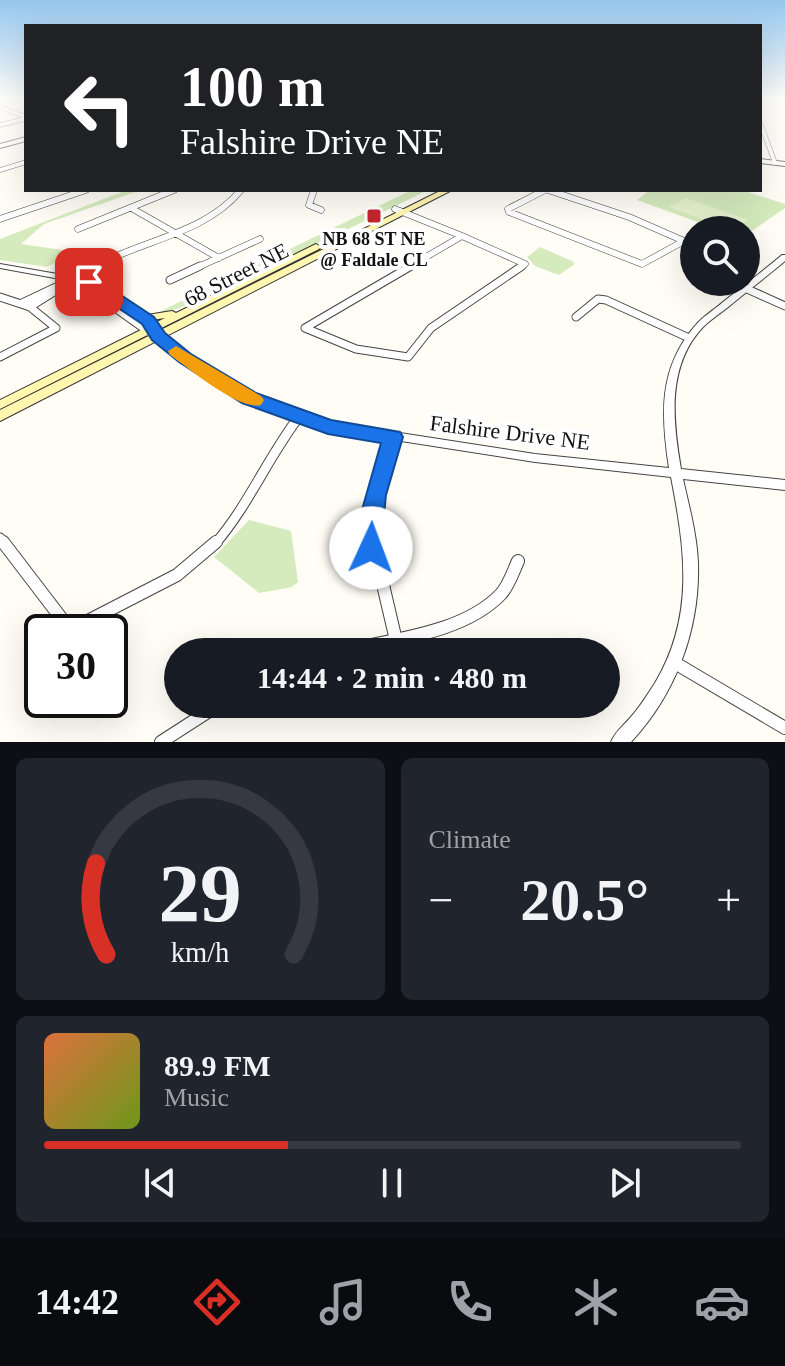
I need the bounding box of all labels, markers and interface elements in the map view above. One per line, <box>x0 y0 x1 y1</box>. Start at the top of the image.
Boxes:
icon: left <box>48 56 152 160</box>
text: 100 m <box>180 56 325 118</box>
text: Falshire Drive NE <box>180 122 444 162</box>
marker: NB 68 ST NE @ Faldale CL <box>365 207 383 225</box>
map controls <box>680 216 760 296</box>
button: search <box>680 216 760 296</box>
place label: NB 68 ST NE @ Faldale CL <box>320 229 428 270</box>
street label: 68 Street NE <box>180 238 293 311</box>
pin <box>55 248 123 316</box>
icon: arrive <box>67 260 111 304</box>
street label: Falshire Drive NE <box>428 410 592 455</box>
position arrow <box>329 506 413 590</box>
speed limit sign: 30 <box>24 614 128 718</box>
text: 14:44 · 2 min · 480 m <box>257 661 527 694</box>
text: Climate <box>429 825 511 854</box>
text: 29 <box>159 847 242 939</box>
text: 20.5° <box>520 867 649 933</box>
text: − <box>429 876 453 925</box>
text: + <box>716 876 741 925</box>
text: km/h <box>171 937 230 968</box>
text: 89.9 FM <box>164 1049 271 1082</box>
text: Music <box>164 1083 229 1112</box>
icon: previous <box>138 1161 182 1205</box>
icon: pause <box>370 1161 414 1205</box>
icon: next <box>603 1161 647 1205</box>
icon: directions <box>189 1274 245 1330</box>
icon: music <box>315 1274 371 1330</box>
icon: phone <box>442 1274 498 1330</box>
icon: climate <box>568 1274 624 1330</box>
icon: car <box>694 1274 750 1330</box>
text: 14:42 <box>35 1282 119 1322</box>

